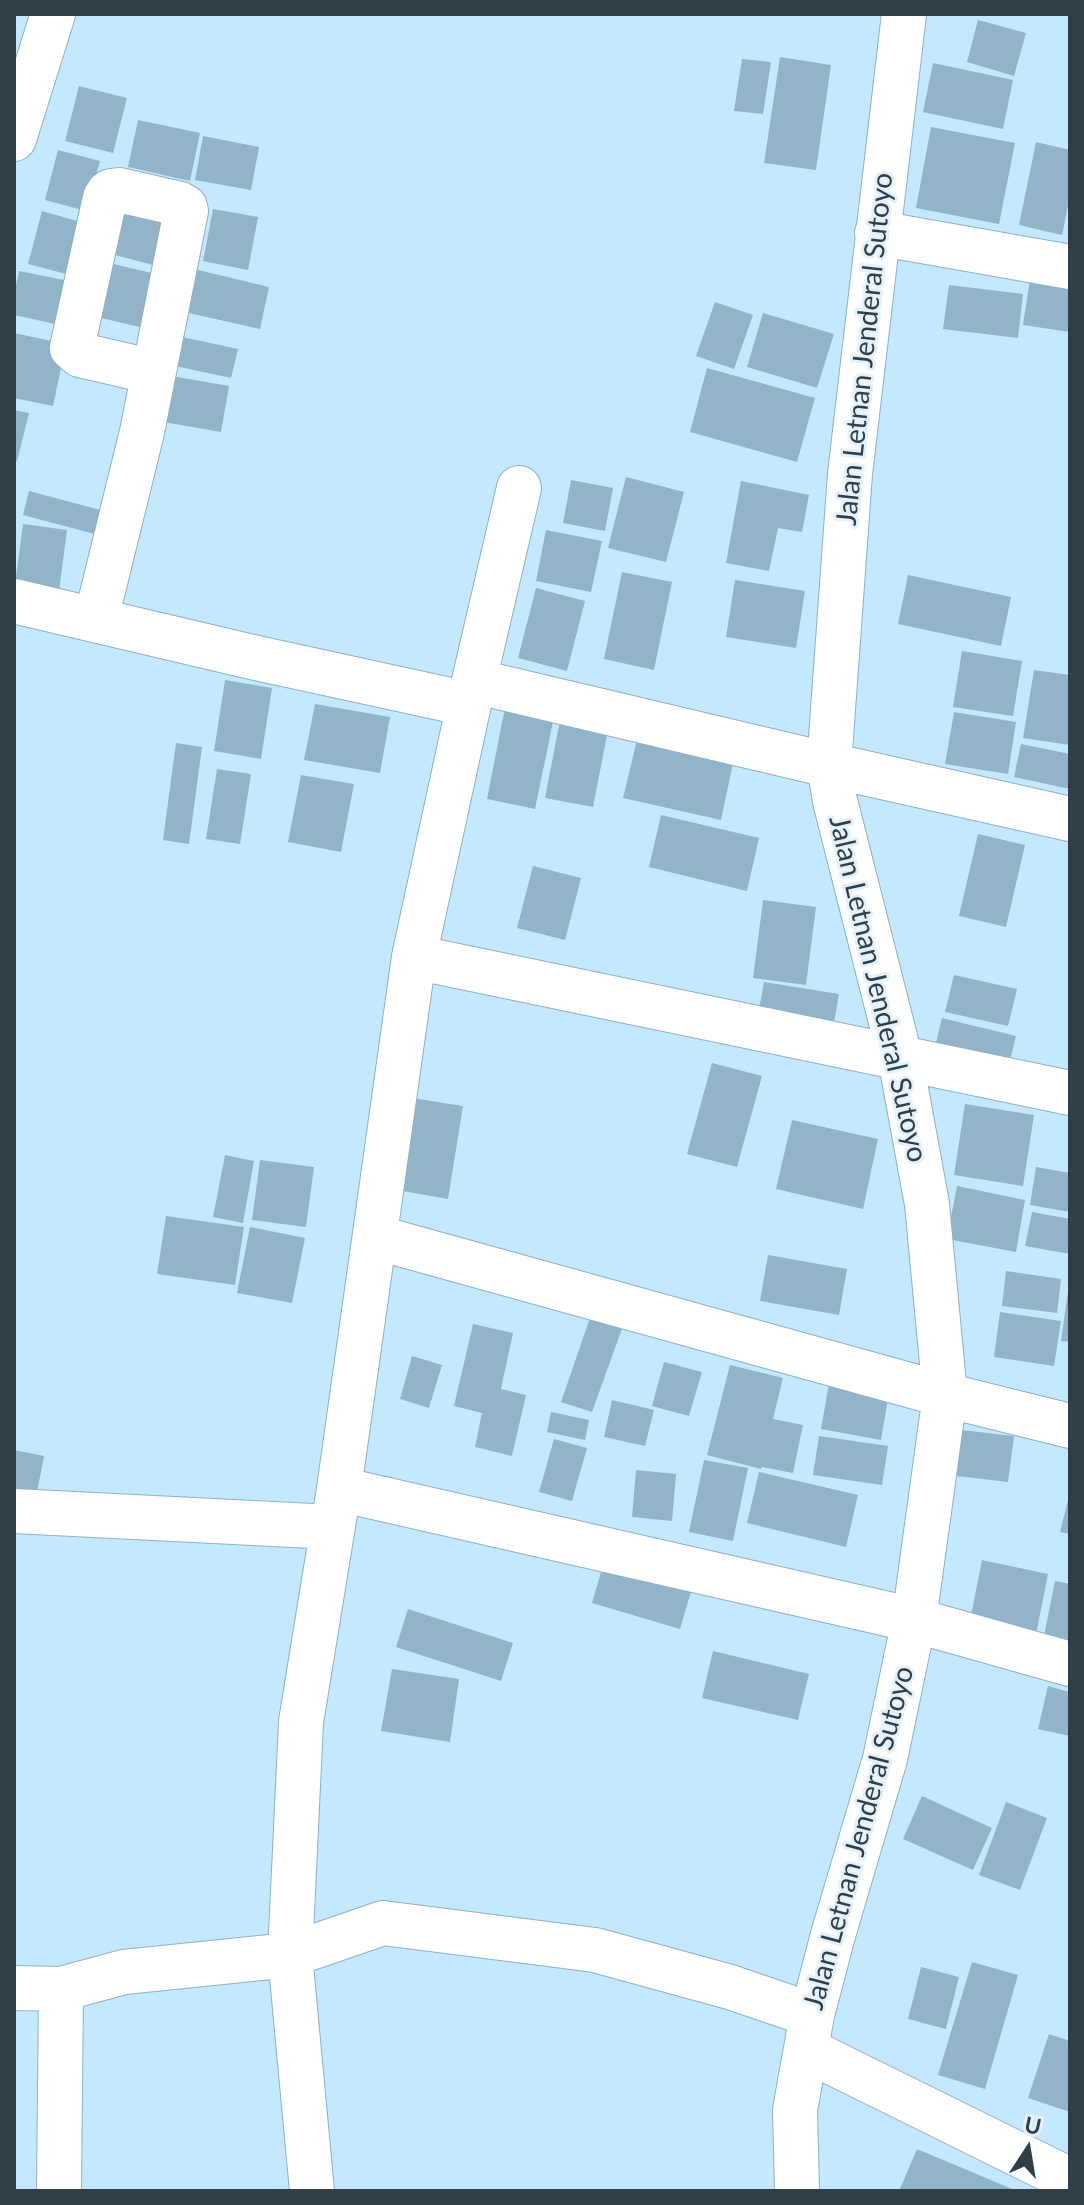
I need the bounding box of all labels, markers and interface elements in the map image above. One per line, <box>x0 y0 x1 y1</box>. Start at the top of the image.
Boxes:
street label: Jalan Letnan Jenderal Sutoyo <box>830 171 900 527</box>
street label: Jalan Letnan Jenderal Sutoyo <box>822 812 934 1166</box>
street label: Jalan Letnan Jenderal Sutoyo <box>797 1662 921 2014</box>
north arrow <box>988 2109 1068 2189</box>
text: U <box>1022 2110 1044 2140</box>

